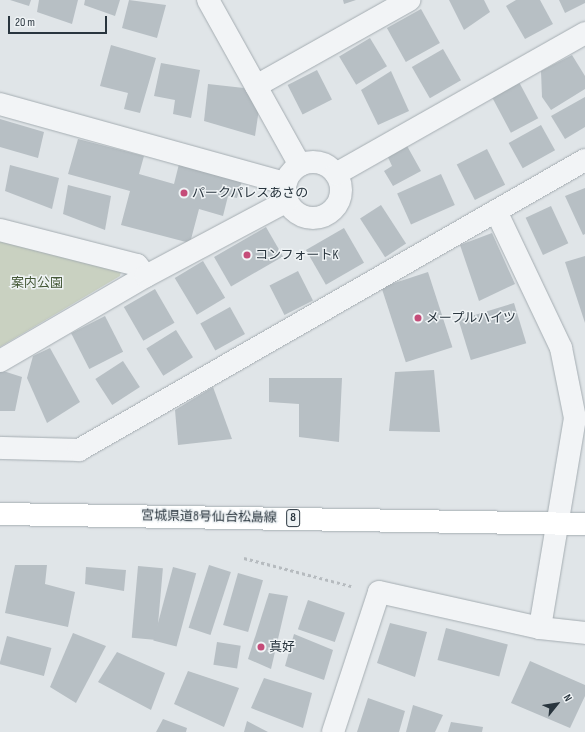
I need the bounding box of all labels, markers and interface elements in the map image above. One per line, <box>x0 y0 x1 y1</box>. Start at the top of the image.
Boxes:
scale bar <box>10 8 109 34</box>
text: 20 m <box>15 15 35 30</box>
place label: パークパレスあさの <box>192 185 309 201</box>
marker: パークパレスあさの <box>179 188 189 198</box>
place label: コンフォートK <box>255 247 339 263</box>
marker: コンフォートK <box>242 250 252 260</box>
park label: 案内公園 <box>11 275 63 291</box>
place label: メープルハイツ <box>426 310 517 326</box>
marker: メープルハイツ <box>413 313 423 323</box>
street label: 宮城県道8号仙台松島線 <box>141 508 277 526</box>
road number: 8 <box>286 508 300 528</box>
place label: 真好 <box>269 639 295 655</box>
marker: 真好 <box>256 642 266 652</box>
north arrow <box>537 684 577 724</box>
text: N <box>561 692 575 704</box>

